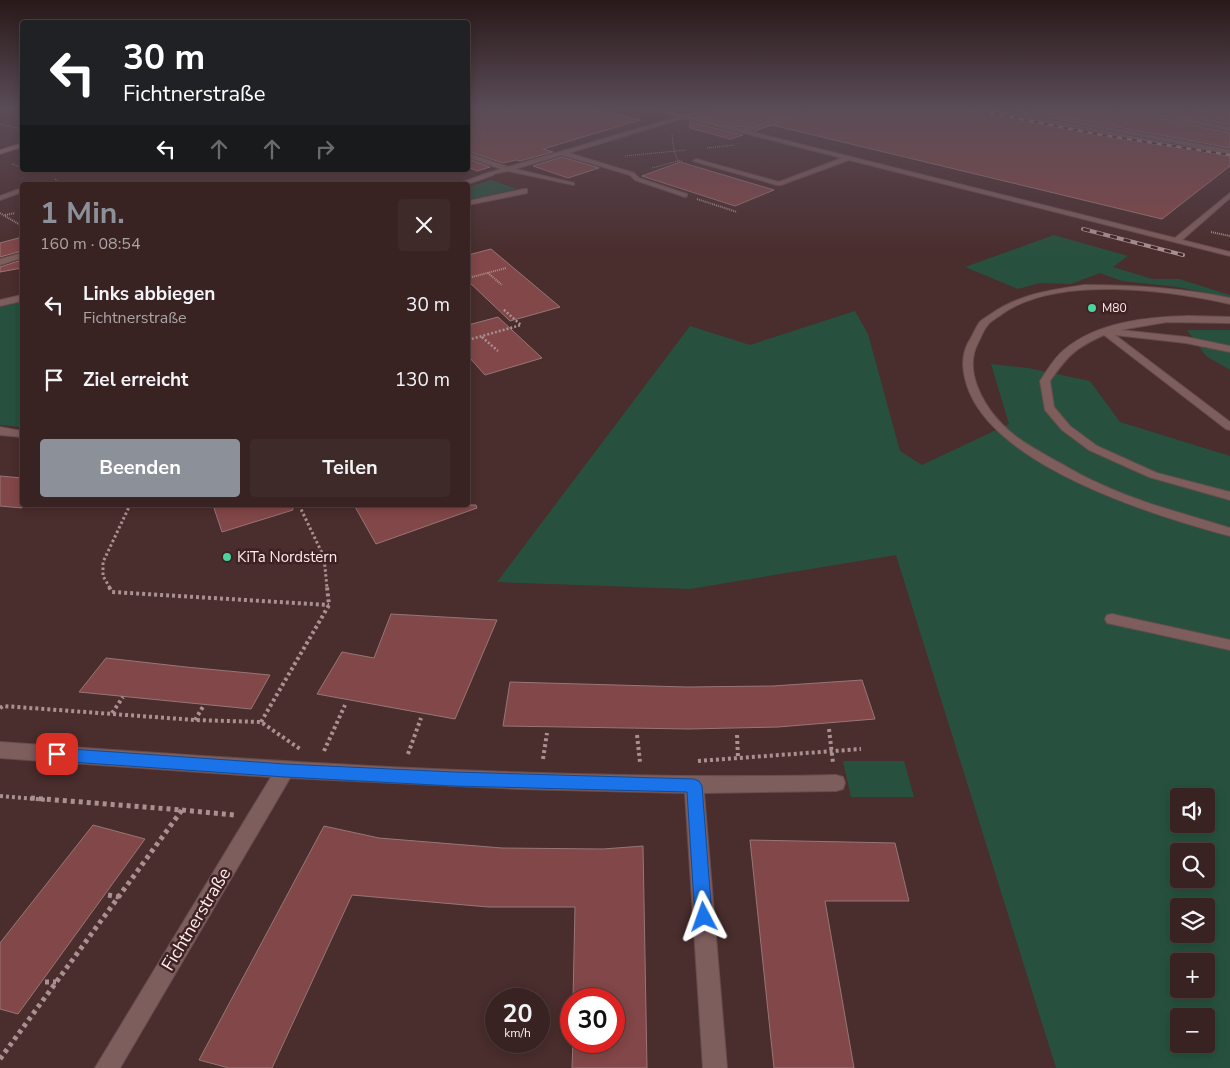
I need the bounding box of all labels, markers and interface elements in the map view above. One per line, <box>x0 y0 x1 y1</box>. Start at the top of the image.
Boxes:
text: 30 m <box>123 34 205 81</box>
icon: left <box>40 40 105 105</box>
text: Fichtnerstraße <box>123 79 265 109</box>
icon: left <box>152 135 180 163</box>
icon: ahead <box>205 135 233 163</box>
icon: ahead <box>258 135 286 163</box>
icon: right <box>311 135 339 163</box>
text: 1 Min. <box>40 193 125 234</box>
button: close <box>398 199 450 251</box>
text: 160 m · 08:54 <box>40 233 141 255</box>
text: Links abbiegen <box>83 281 215 307</box>
icon: left <box>40 291 68 319</box>
text: 30 m <box>406 292 450 318</box>
place label: M80 <box>1102 300 1127 316</box>
marker: M80 <box>1086 302 1098 314</box>
text: Fichtnerstraße <box>83 307 187 329</box>
icon: arrive <box>40 366 68 394</box>
text: Ziel erreicht <box>83 367 188 393</box>
text: 130 m <box>395 367 450 393</box>
button: Beenden <box>40 439 240 497</box>
button: Teilen <box>250 439 450 497</box>
place label: KiTa Nordstern <box>237 547 337 567</box>
marker: KiTa Nordstern <box>221 551 233 563</box>
pin <box>36 733 78 775</box>
icon: arrive <box>43 740 71 768</box>
map controls <box>1170 788 1215 1053</box>
button: sound <box>1170 788 1215 833</box>
button: search <box>1170 843 1215 888</box>
street label: Fichtnerstraße <box>156 863 236 975</box>
position arrow <box>677 890 729 942</box>
button: layers <box>1170 898 1215 943</box>
button: + <box>1170 953 1215 998</box>
speed limit sign: 30 <box>560 988 625 1053</box>
text: 20 <box>502 997 533 1031</box>
button: − <box>1170 1008 1215 1053</box>
text: km/h <box>504 1025 531 1041</box>

